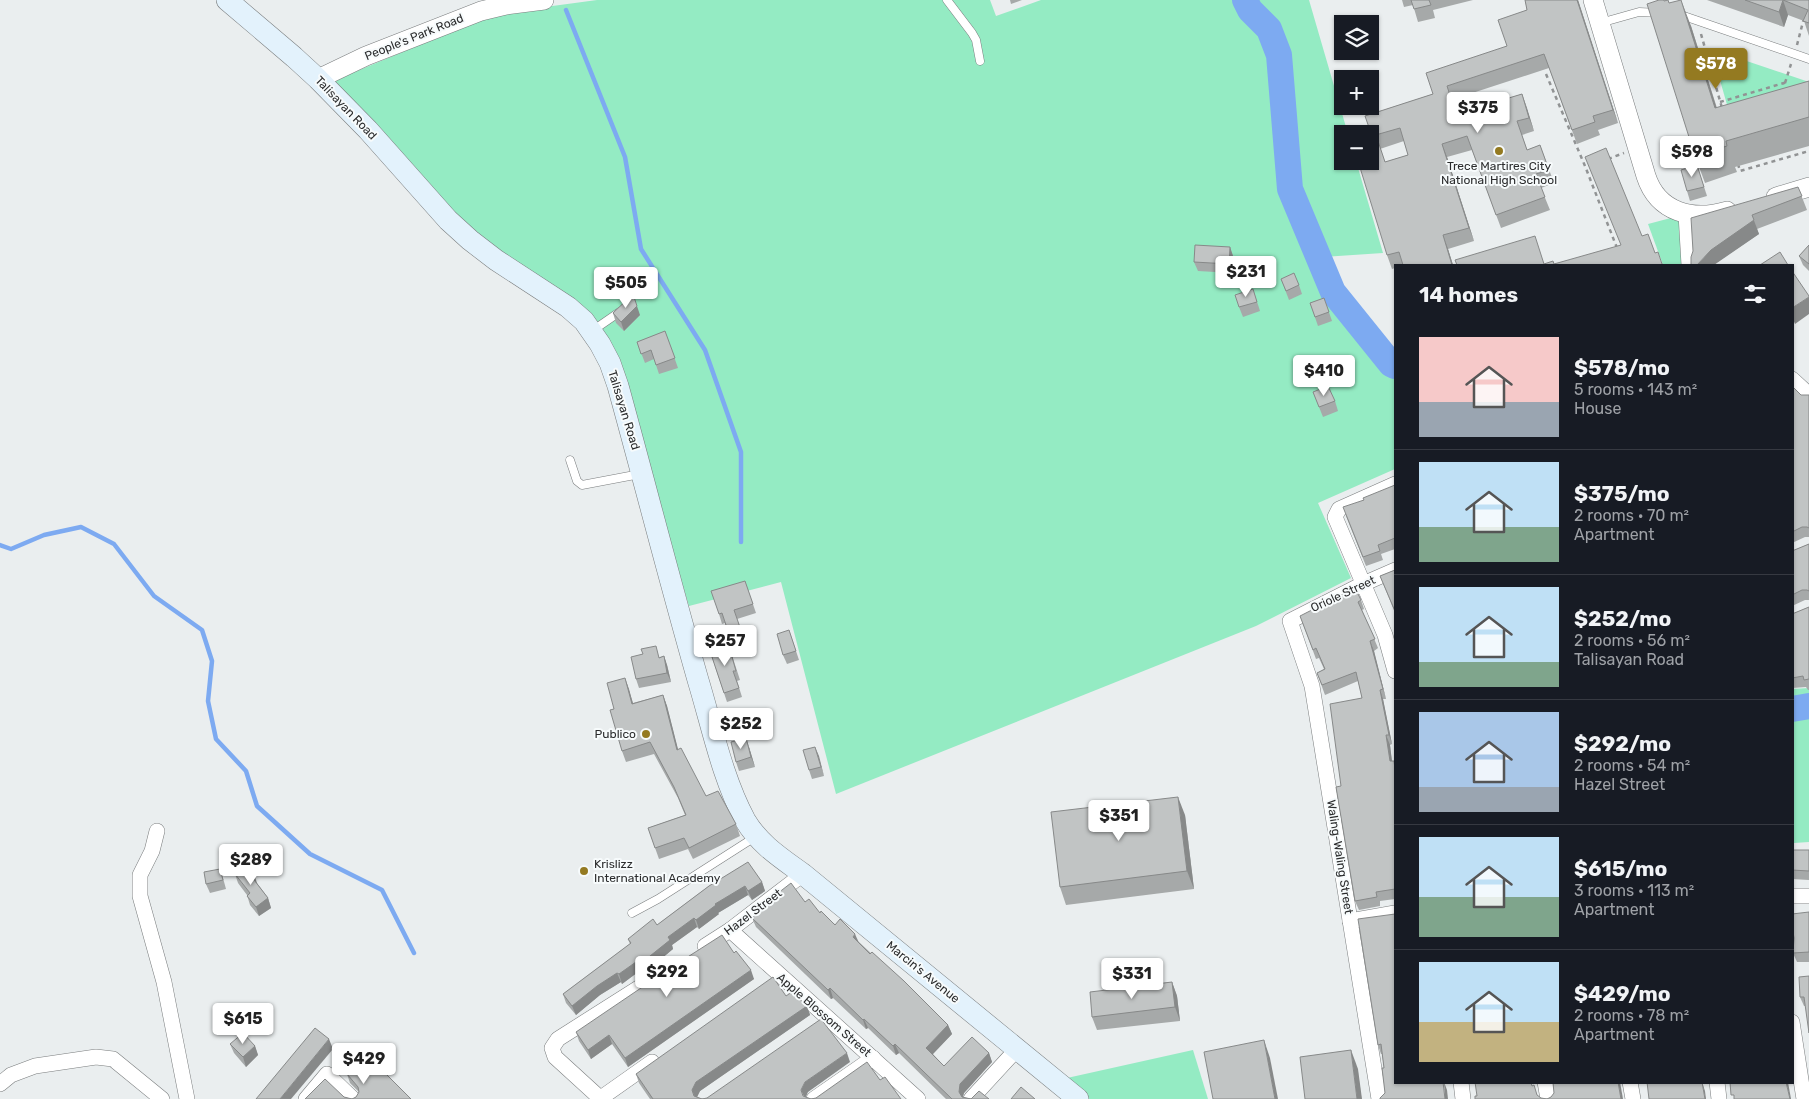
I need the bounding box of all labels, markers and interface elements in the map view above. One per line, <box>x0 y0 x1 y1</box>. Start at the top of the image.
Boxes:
street label: People's Park Road <box>363 11 465 63</box>
map controls <box>1334 15 1379 170</box>
button: layers <box>1334 15 1379 60</box>
pin: $578 <box>1686 48 1746 90</box>
text: $578 <box>1695 54 1737 73</box>
button: + <box>1334 70 1379 115</box>
street label: Talisayan Road <box>312 73 380 143</box>
pin: $375 <box>1448 92 1508 134</box>
text: $375 <box>1458 98 1498 117</box>
button: − <box>1334 125 1379 170</box>
pin: $598 <box>1662 136 1722 178</box>
text: $598 <box>1671 142 1713 161</box>
marker: Trece Martires City National High School <box>1493 145 1505 157</box>
place label: Trece Martires City National High School <box>1441 159 1557 187</box>
pin: $231 <box>1216 256 1276 298</box>
text: $231 <box>1226 262 1266 281</box>
pin: $505 <box>596 266 656 309</box>
text: $505 <box>605 273 647 292</box>
icon: filters <box>1741 280 1769 308</box>
text: 14 homes <box>1419 282 1518 307</box>
pin: $410 <box>1294 354 1354 397</box>
text: $578/mo <box>1574 355 1670 380</box>
icon: home <box>1459 357 1519 417</box>
text: $410 <box>1304 361 1344 380</box>
street label: Talisayan Road <box>605 368 643 452</box>
text: 5 rooms · 143 m² <box>1574 380 1697 399</box>
text: House <box>1574 399 1621 418</box>
text: $375/mo <box>1574 481 1670 506</box>
icon: home <box>1459 482 1519 542</box>
text: 2 rooms · 70 m² <box>1574 506 1689 525</box>
text: Apartment <box>1574 525 1654 544</box>
street label: Oriole Street <box>1308 573 1378 615</box>
text: $252/mo <box>1574 606 1671 631</box>
icon: home <box>1459 607 1519 667</box>
pin: $257 <box>695 624 755 667</box>
text: $257 <box>705 631 745 650</box>
text: 2 rooms · 56 m² <box>1574 631 1690 650</box>
text: Talisayan Road <box>1574 650 1684 669</box>
pin: $252 <box>711 708 771 750</box>
text: $252 <box>720 714 762 733</box>
place label: Publico <box>595 727 636 741</box>
marker: Publico <box>640 728 652 740</box>
text: $292/mo <box>1574 731 1671 756</box>
icon: home <box>1459 732 1519 792</box>
text: 2 rooms · 54 m² <box>1574 756 1690 775</box>
text: Hazel Street <box>1574 775 1665 794</box>
street label: Waling-Waling Street <box>1324 799 1356 916</box>
pin: $351 <box>1089 800 1149 842</box>
text: $351 <box>1099 806 1139 825</box>
pin: $289 <box>221 844 281 886</box>
text: $289 <box>230 850 272 869</box>
text: $615/mo <box>1574 856 1667 881</box>
place label: Krislizz International Academy <box>594 857 721 885</box>
icon: home <box>1459 857 1519 917</box>
marker: Krislizz International Academy <box>578 865 590 877</box>
text: 3 rooms · 113 m² <box>1574 881 1694 900</box>
street label: Hazel Street <box>721 886 785 938</box>
text: Apartment <box>1574 900 1654 919</box>
street label: Marcin's Avenue <box>884 938 963 1006</box>
pin: $292 <box>637 956 697 998</box>
pin: $331 <box>1102 958 1162 1000</box>
text: $292 <box>646 962 688 981</box>
text: $331 <box>1112 964 1152 983</box>
street label: Apple Blossom Street <box>774 970 874 1060</box>
text: $429/mo <box>1574 981 1671 1006</box>
icon: home <box>1459 982 1519 1042</box>
pin: $615 <box>213 1002 273 1045</box>
text: 2 rooms · 78 m² <box>1574 1006 1689 1025</box>
text: $615 <box>223 1009 263 1028</box>
text: Apartment <box>1574 1025 1654 1044</box>
pin: $429 <box>334 1042 394 1085</box>
text: $429 <box>343 1049 385 1068</box>

